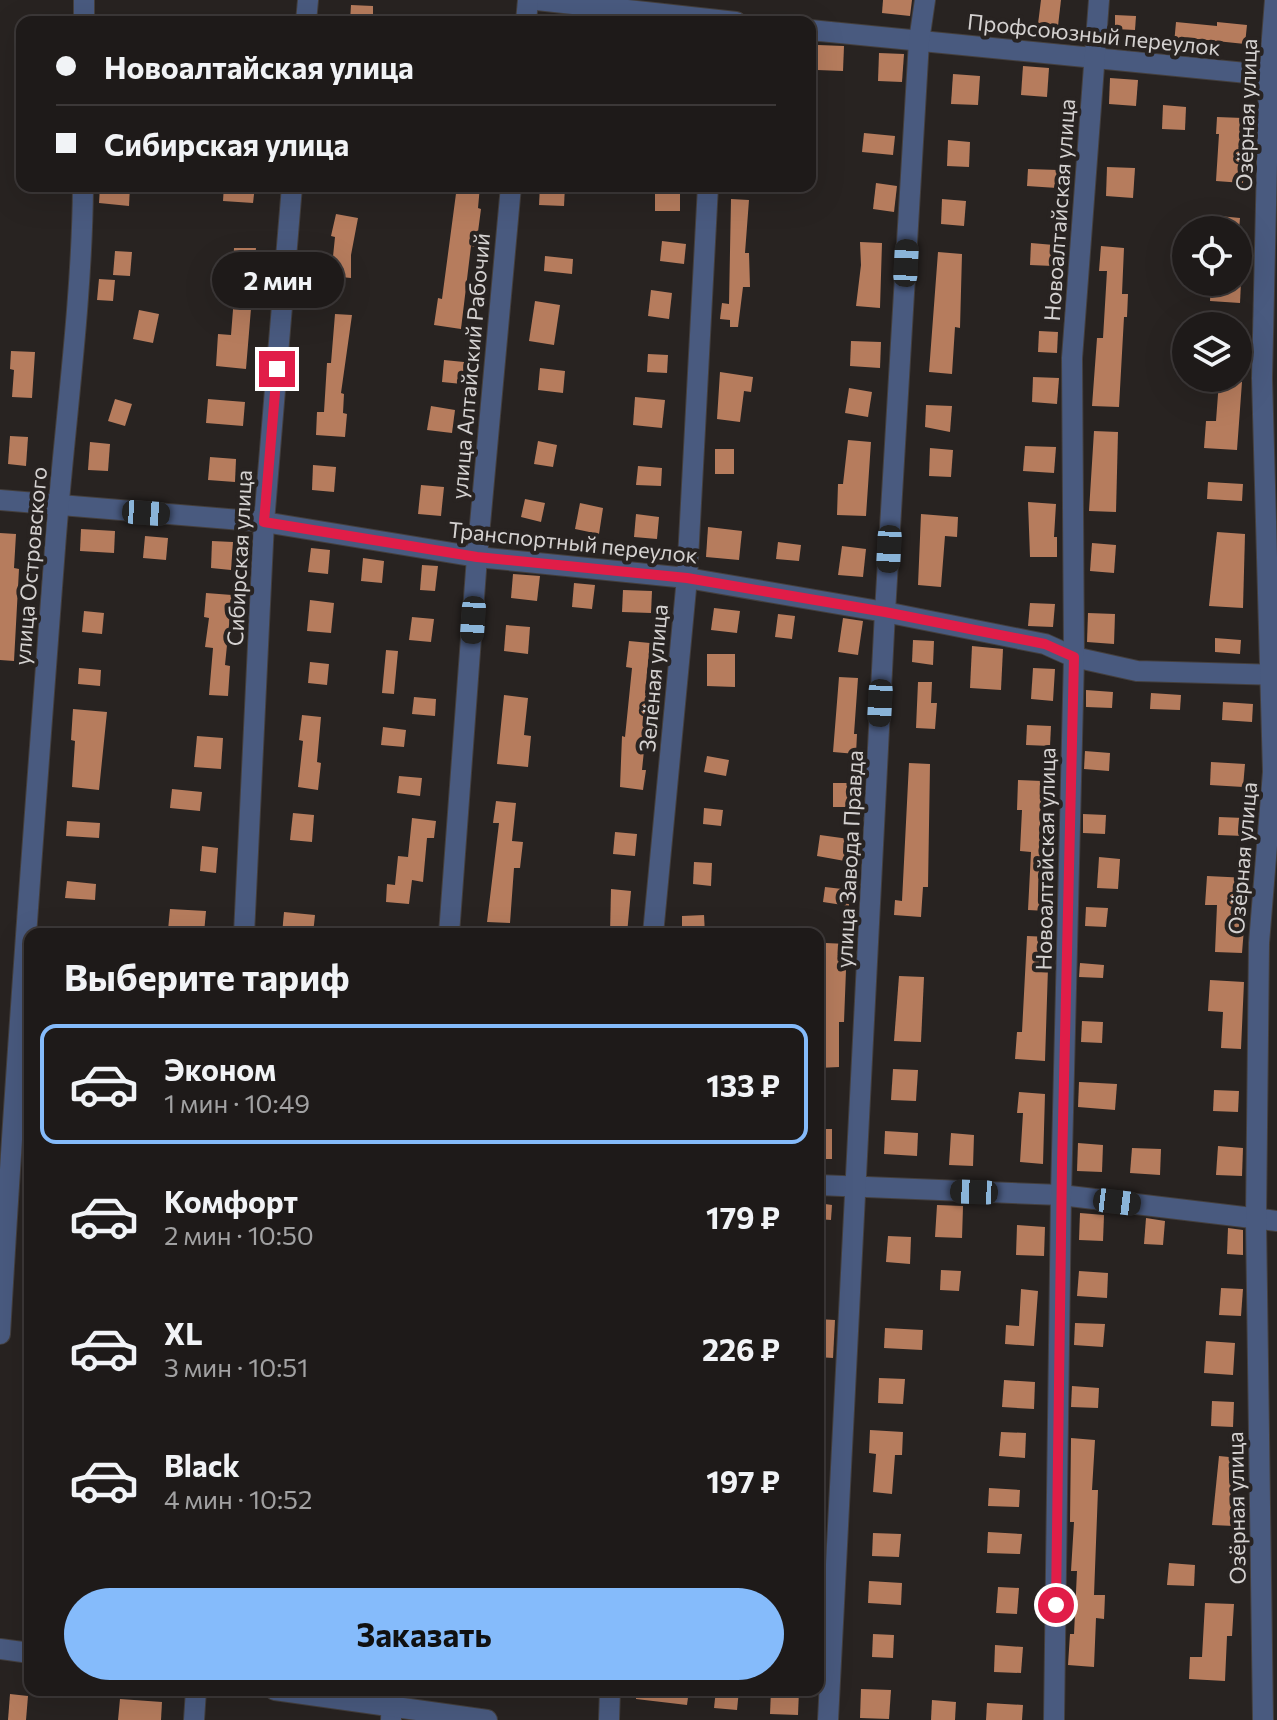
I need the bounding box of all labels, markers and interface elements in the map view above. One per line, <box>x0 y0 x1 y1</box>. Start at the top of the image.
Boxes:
street label: Профсоюзный переулок <box>966 7 1222 61</box>
street label: Озёрная улица <box>1230 38 1262 192</box>
text: Новоалтайская улица <box>104 48 414 85</box>
street label: Новоалтайская улица <box>1038 98 1080 322</box>
text: Сибирская улица <box>104 125 349 162</box>
map controls <box>1172 216 1252 392</box>
button: locate <box>1172 216 1252 296</box>
street label: улица Алтайский Рабочий <box>445 232 495 500</box>
car <box>893 238 919 288</box>
callout: 2 мин <box>211 253 343 309</box>
text: 2 мин <box>243 264 313 295</box>
button: layers <box>1172 312 1252 392</box>
route end <box>259 351 295 387</box>
street label: улица Островского <box>8 466 52 666</box>
street label: Сибирская улица <box>221 469 257 647</box>
car <box>121 499 171 527</box>
street label: Транспортный переулок <box>447 515 699 569</box>
car <box>876 524 902 574</box>
car <box>459 595 487 645</box>
street label: Зелёная улица <box>633 603 673 753</box>
car <box>867 678 893 728</box>
street label: Новоалтайская улица <box>1030 747 1060 971</box>
street label: улица Завода Правда <box>830 749 868 969</box>
street label: Озёрная улица <box>1222 781 1262 935</box>
text: Выберите тариф <box>64 954 349 998</box>
icon: car <box>68 1048 140 1120</box>
text: Эконом <box>164 1050 276 1087</box>
text: 133 ₽ <box>706 1066 780 1103</box>
text: 1 мин · 10:49 <box>164 1087 310 1118</box>
car <box>950 1179 998 1205</box>
icon: car <box>68 1180 140 1252</box>
text: Комфорт <box>164 1182 298 1219</box>
car <box>1092 1187 1142 1217</box>
text: 179 ₽ <box>706 1198 780 1235</box>
text: 2 мин · 10:50 <box>164 1219 314 1250</box>
icon: car <box>68 1312 140 1384</box>
text: XL <box>164 1314 203 1351</box>
text: 226 ₽ <box>702 1330 780 1367</box>
text: 3 мин · 10:51 <box>164 1351 308 1382</box>
street label: Озёрная улица <box>1221 1431 1251 1585</box>
icon: car <box>68 1444 140 1516</box>
text: Black <box>164 1446 240 1483</box>
text: 197 ₽ <box>706 1462 780 1499</box>
text: 4 мин · 10:52 <box>164 1483 312 1514</box>
route start <box>1038 1587 1074 1623</box>
button: Заказать <box>64 1588 784 1680</box>

